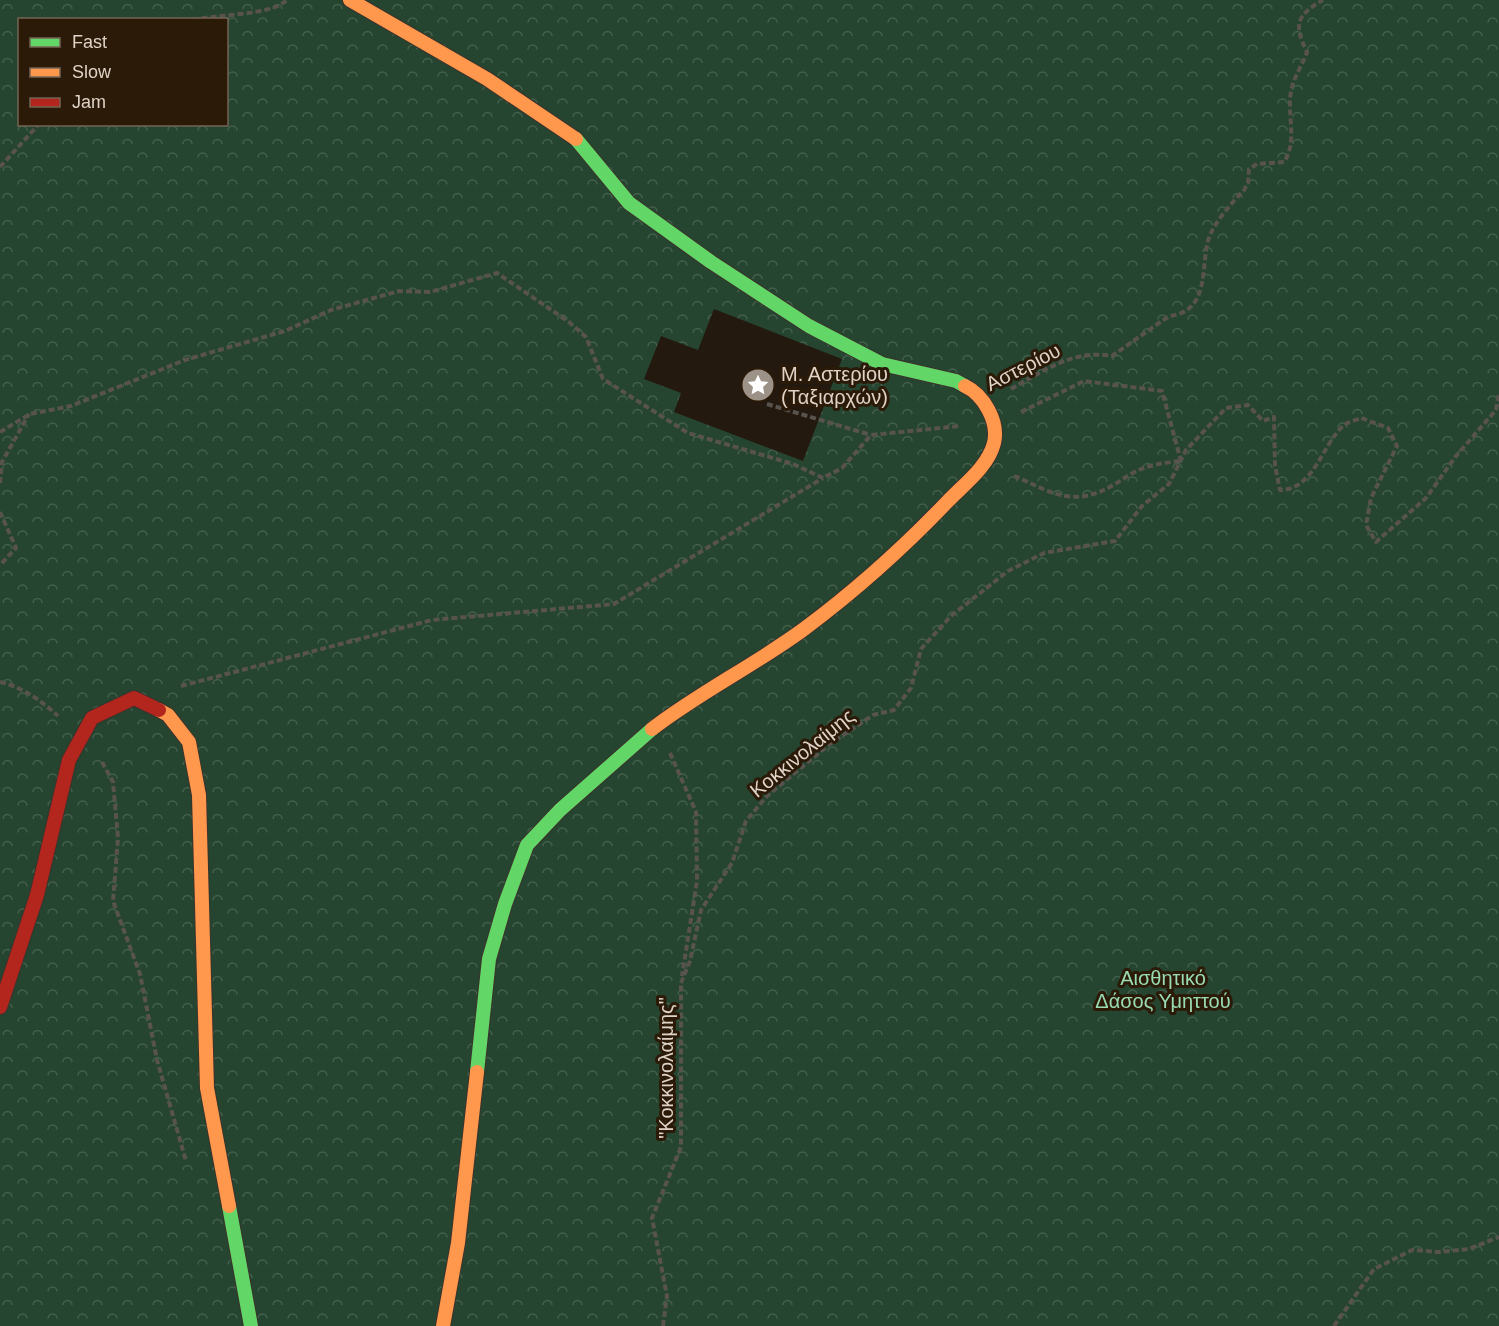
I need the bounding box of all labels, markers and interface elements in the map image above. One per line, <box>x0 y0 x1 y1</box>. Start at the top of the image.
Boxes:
legend <box>18 18 228 126</box>
text: Fast <box>72 32 107 52</box>
text: Slow <box>72 62 112 82</box>
text: Jam <box>72 92 106 112</box>
street label: Αστερίου <box>982 339 1064 395</box>
place label: Μ. Αστερίου (Ταξιαρχών) <box>781 363 888 408</box>
place icon: Μ. Αστερίου (Ταξιαρχών) <box>740 367 776 403</box>
street label: Κοκκινολαίμης <box>746 704 859 802</box>
park label: Αισθητικό Δάσος Υμηττού <box>1095 967 1231 1012</box>
street label: "Κοκκινολαίμης" <box>655 997 677 1139</box>

